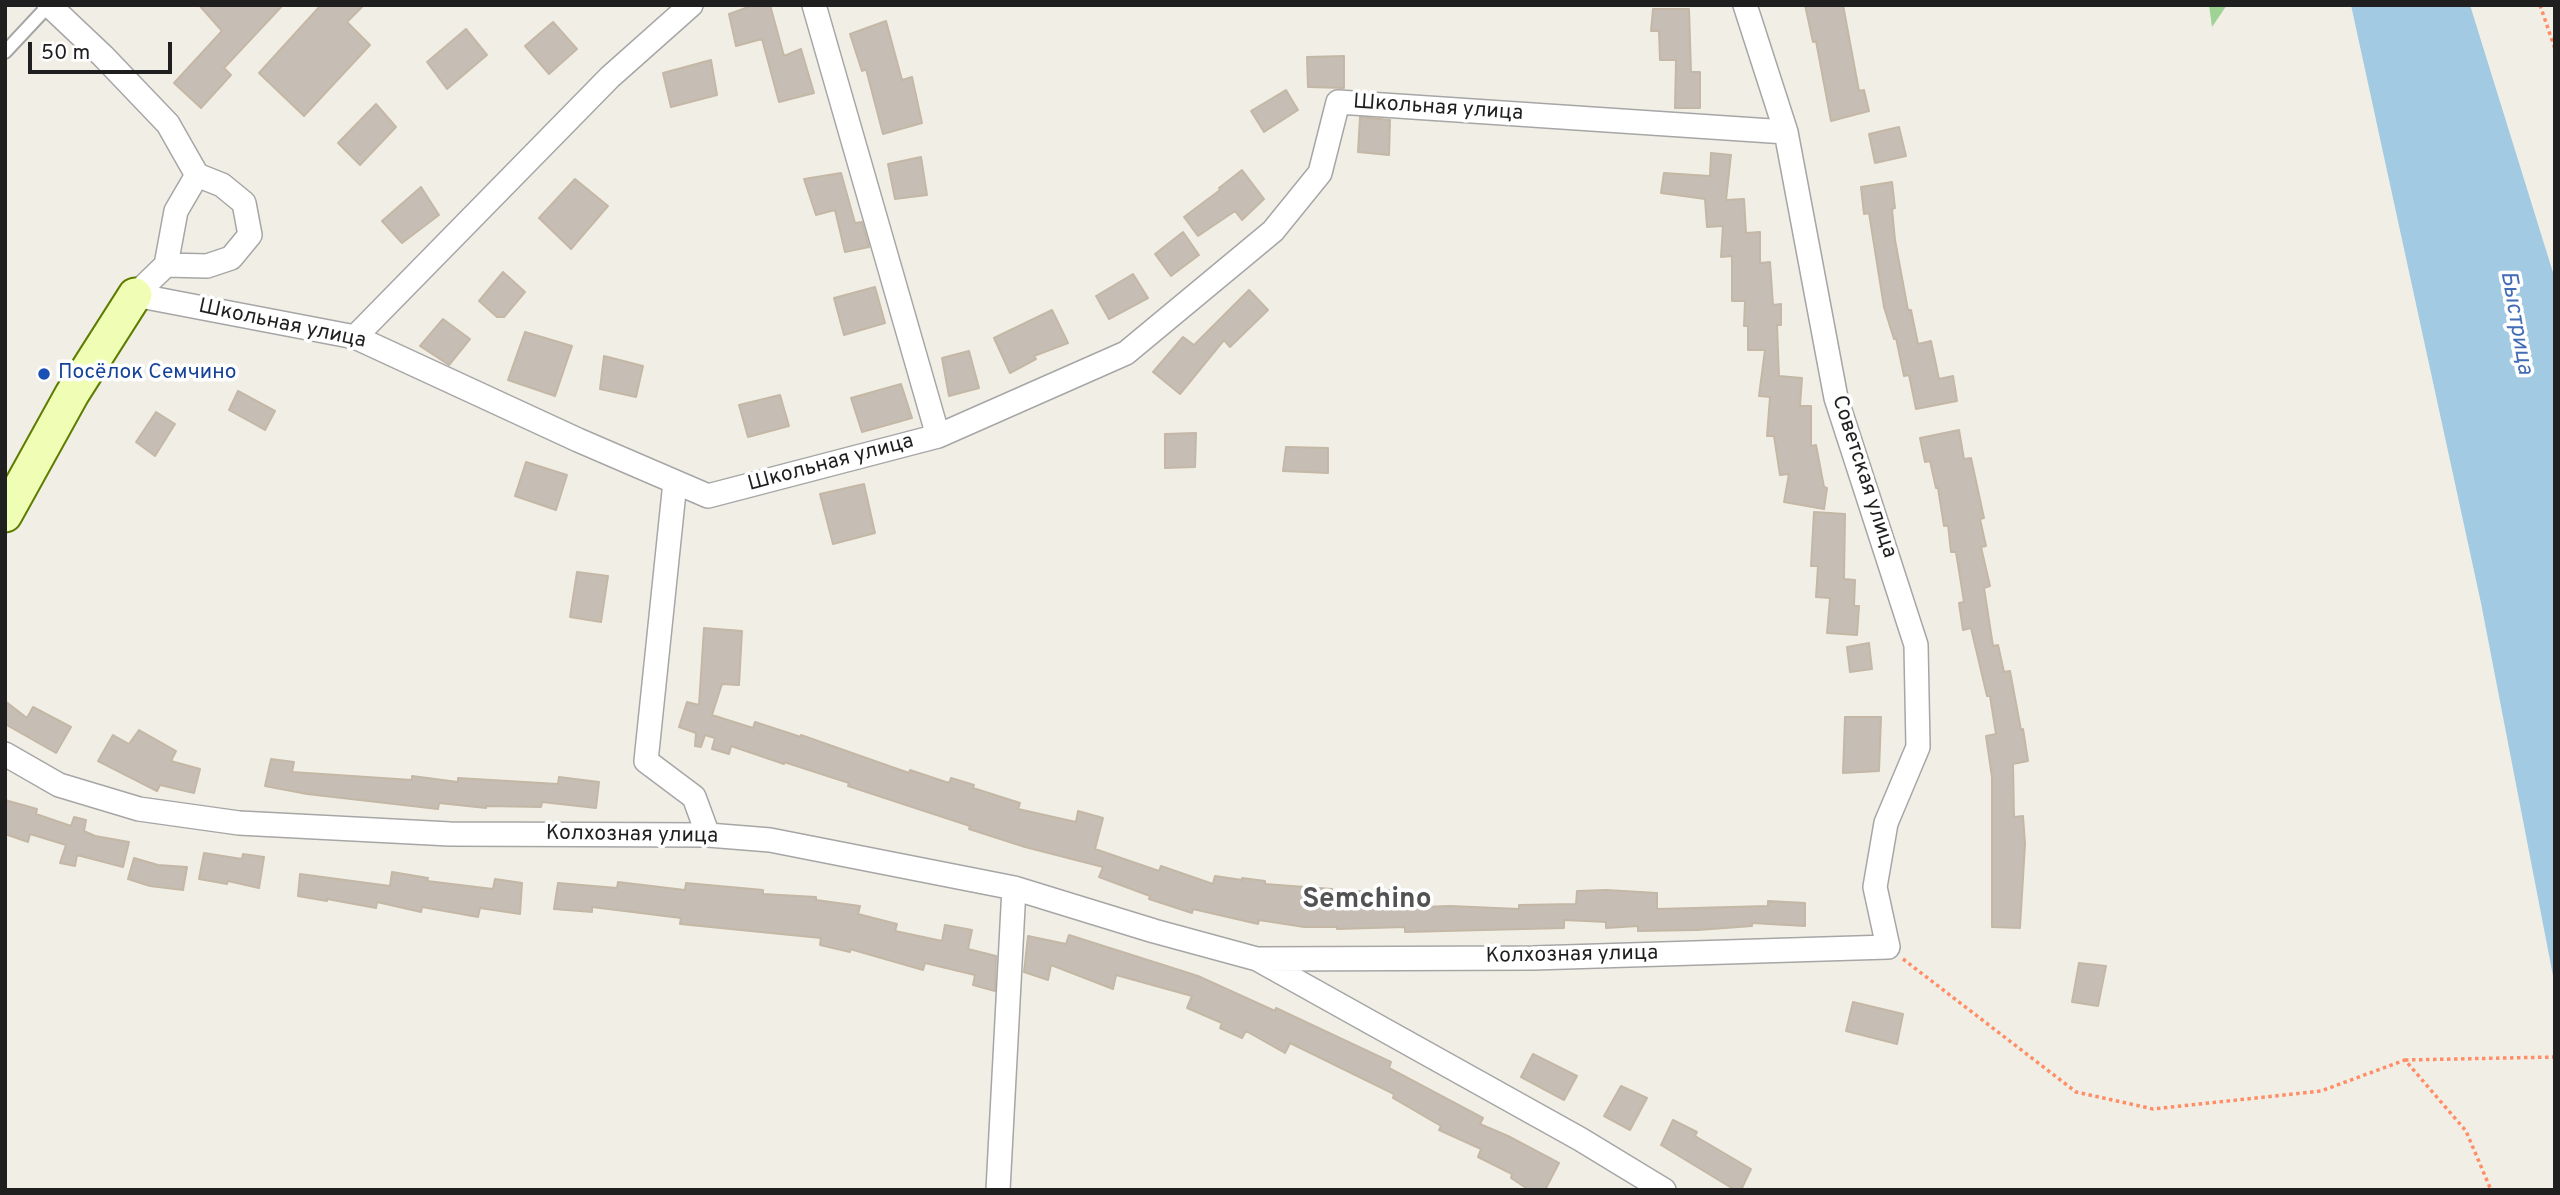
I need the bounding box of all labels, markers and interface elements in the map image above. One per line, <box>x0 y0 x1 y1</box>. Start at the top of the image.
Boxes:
scale bar <box>32 28 175 72</box>
text: 50 m <box>41 40 90 67</box>
street label: Школьная улица <box>1352 90 1524 128</box>
water label: Быстрица <box>2492 269 2538 377</box>
street label: Школьная улица <box>196 295 368 355</box>
place label: Посёлок Семчино <box>58 361 236 387</box>
marker: Посёлок Семчино <box>36 366 52 382</box>
street label: Советская улица <box>1825 393 1901 561</box>
street label: Школьная улица <box>745 430 917 498</box>
street label: Колхозная улица <box>546 822 718 850</box>
district label: Semchino <box>1302 884 1432 918</box>
street label: Колхозная улица <box>1486 942 1658 970</box>

